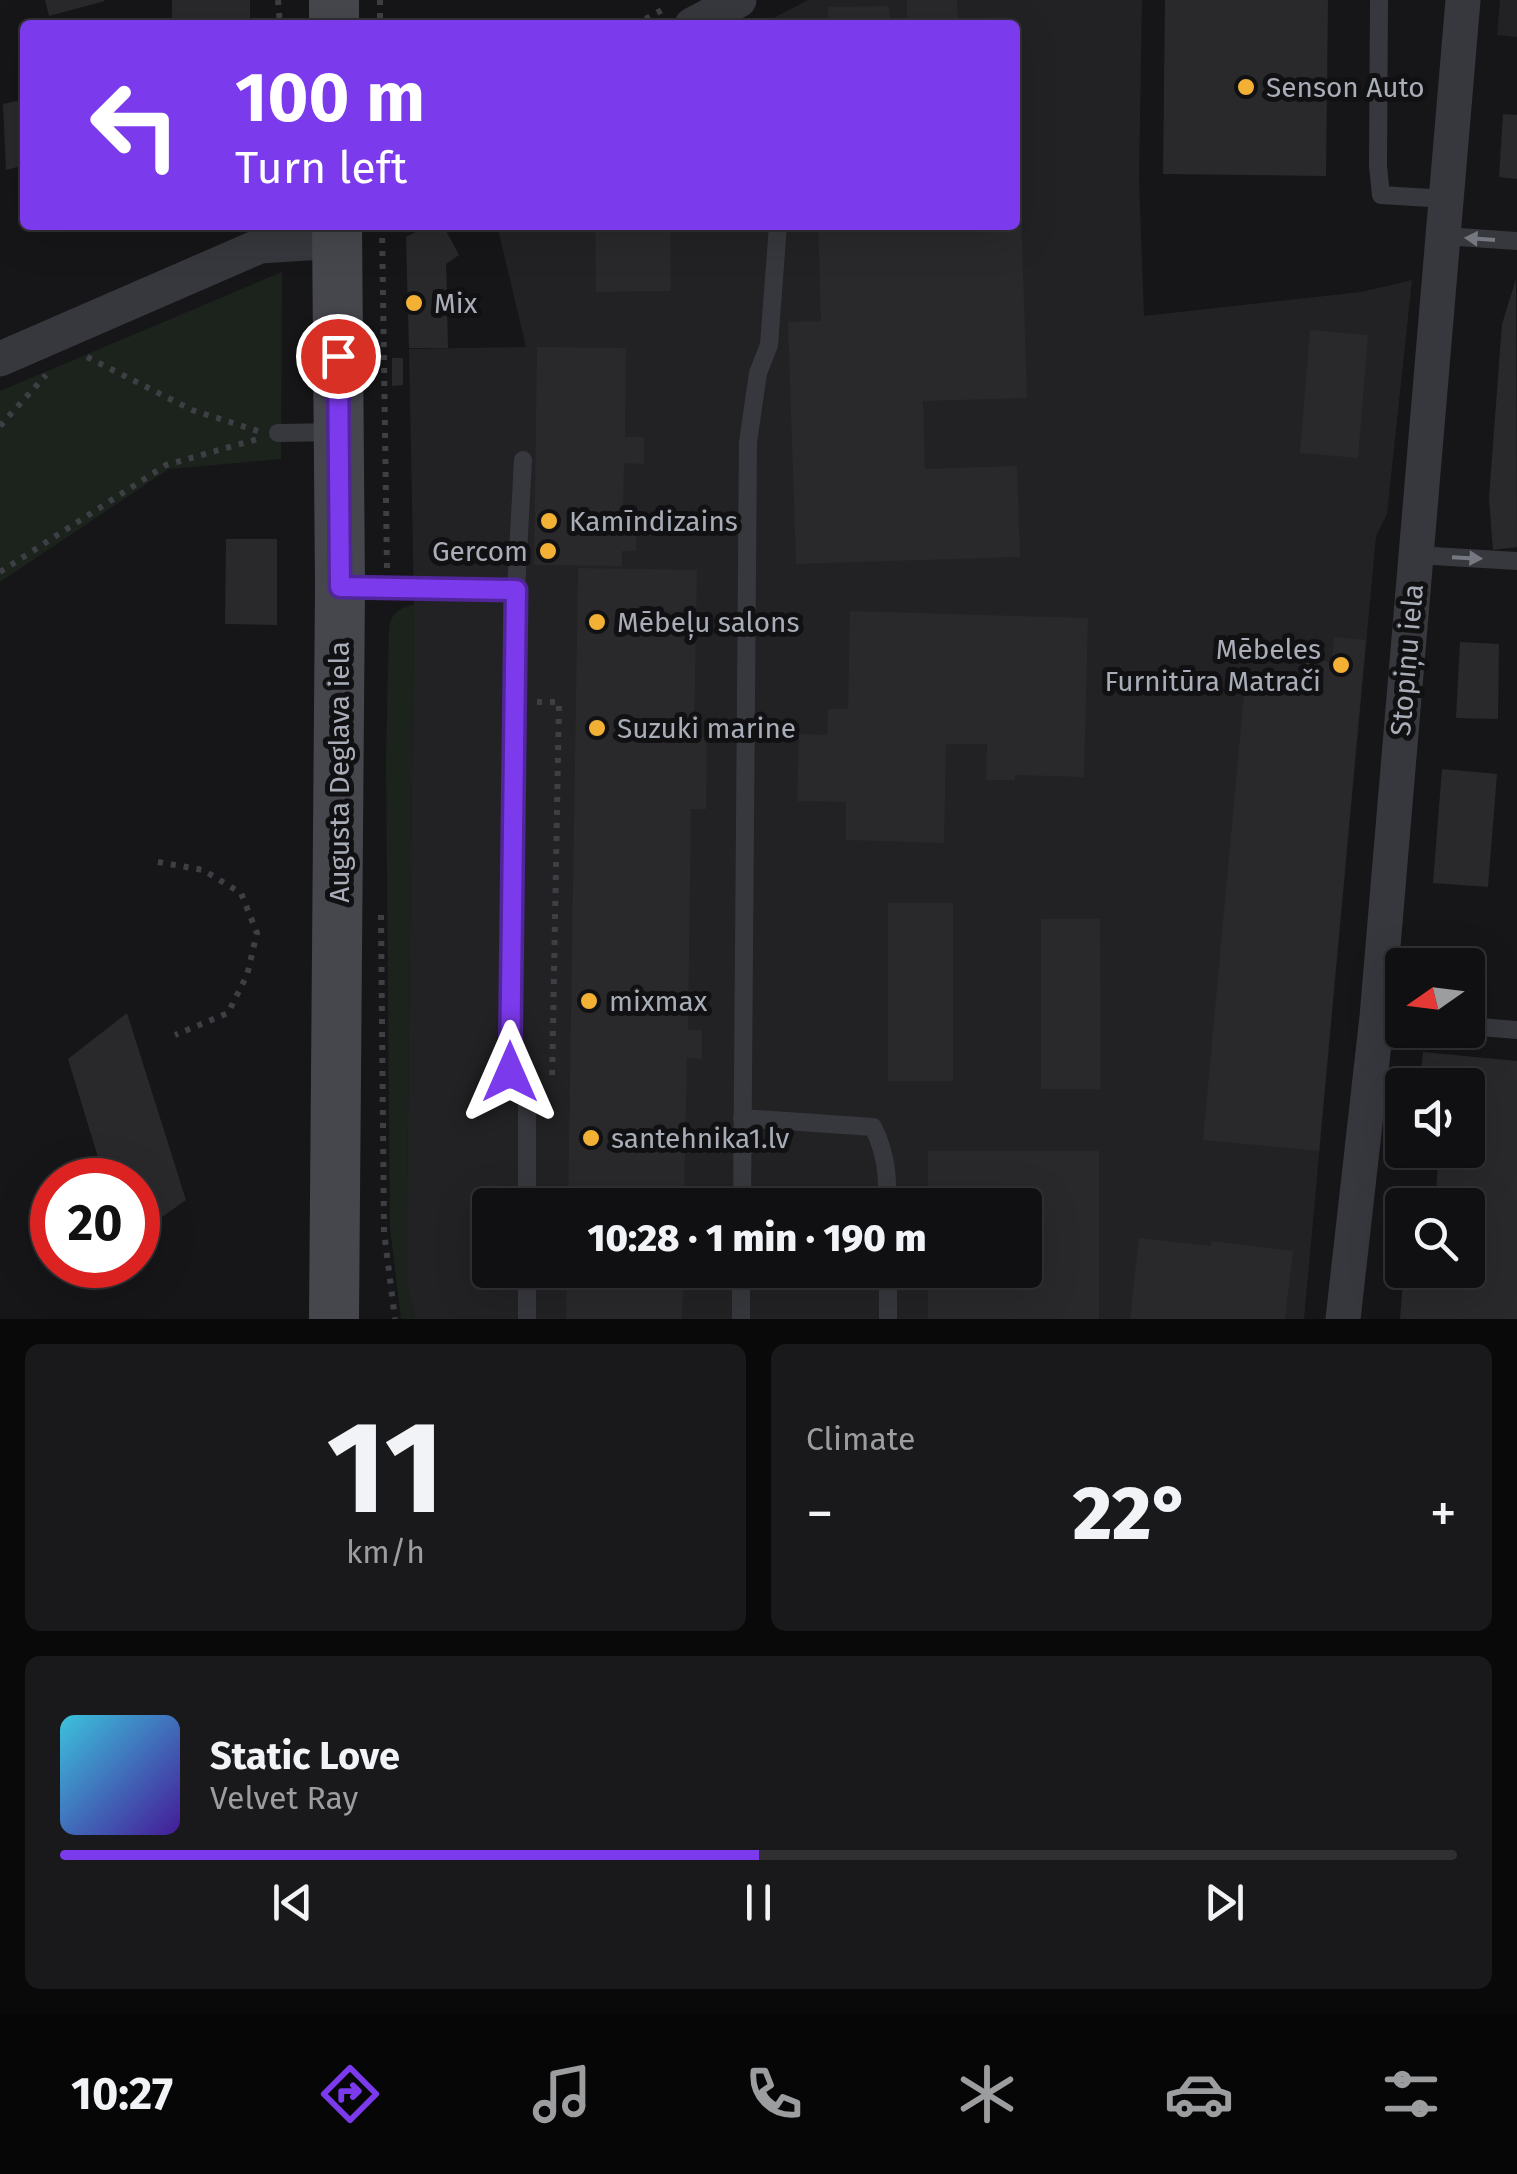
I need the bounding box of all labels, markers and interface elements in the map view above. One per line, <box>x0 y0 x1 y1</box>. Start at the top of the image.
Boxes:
text: 100 m <box>235 56 425 140</box>
icon: left <box>70 60 200 190</box>
place label: Senson Auto <box>1266 71 1425 104</box>
marker: Senson Auto <box>1235 76 1257 98</box>
text: Turn left <box>235 141 407 195</box>
one-way arrow <box>1464 231 1496 247</box>
place label: Mix <box>434 287 478 320</box>
marker: Mix <box>403 292 425 314</box>
pin <box>296 314 381 399</box>
icon: arrive <box>311 329 366 384</box>
place label: Kamīndizains <box>569 505 738 538</box>
marker: Kamīndizains <box>538 510 560 532</box>
place label: Gercom <box>432 535 528 568</box>
marker: Gercom <box>537 540 559 562</box>
one-way arrow <box>1451 550 1483 566</box>
street label: Stopiņu iela <box>1384 583 1432 738</box>
place label: Mēbeļu salons <box>617 606 800 640</box>
marker: Mēbeļu salons <box>586 611 608 633</box>
place label: Mēbeles Furnitūra Matrači <box>1105 633 1321 698</box>
street label: Augusta Deglava iela <box>323 641 356 903</box>
marker: Mēbeles Furnitūra Matrači <box>1330 654 1352 676</box>
place label: Suzuki marine <box>617 712 796 745</box>
marker: Suzuki marine <box>586 717 608 739</box>
north arrow <box>1385 948 1485 1048</box>
map controls <box>1385 948 1485 1288</box>
place label: mixmax <box>609 985 708 1018</box>
marker: mixmax <box>578 990 600 1012</box>
position arrow <box>458 1020 562 1124</box>
button: sound <box>1385 1068 1485 1168</box>
place label: santehnika1.lv <box>611 1122 790 1155</box>
marker: santehnika1.lv <box>580 1127 602 1149</box>
speed limit sign: 20 <box>30 1158 160 1288</box>
button: search <box>1385 1188 1485 1288</box>
text: 10:28 · 1 min · 190 m <box>588 1215 926 1261</box>
text: 11 <box>326 1390 445 1546</box>
text: Climate <box>806 1420 915 1458</box>
text: 22° <box>1073 1469 1190 1559</box>
text: − <box>806 1481 834 1547</box>
text: + <box>1430 1481 1457 1547</box>
text: km/h <box>346 1533 425 1571</box>
text: Static Love <box>210 1733 400 1779</box>
text: Velvet Ray <box>210 1779 358 1817</box>
icon: previous <box>265 1875 320 1930</box>
icon: pause <box>731 1875 786 1930</box>
icon: next <box>1197 1875 1252 1930</box>
icon: directions <box>315 2059 385 2129</box>
icon: music <box>527 2059 597 2129</box>
icon: phone <box>739 2059 809 2129</box>
icon: climate <box>952 2059 1022 2129</box>
icon: car <box>1164 2059 1234 2129</box>
icon: filters <box>1376 2059 1446 2129</box>
text: 10:27 <box>71 2067 173 2121</box>

